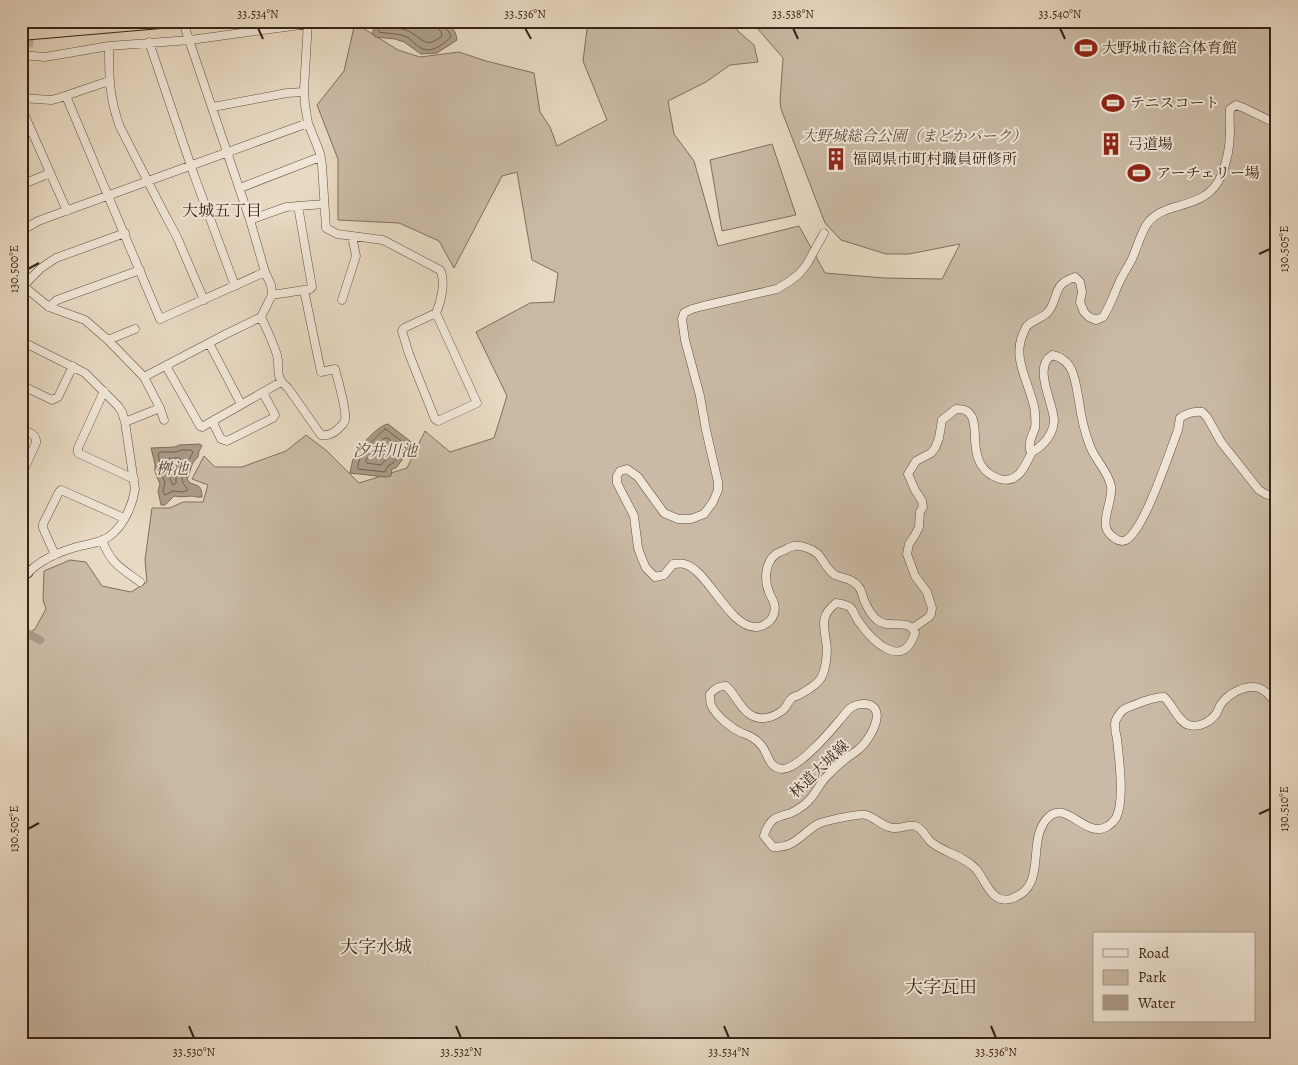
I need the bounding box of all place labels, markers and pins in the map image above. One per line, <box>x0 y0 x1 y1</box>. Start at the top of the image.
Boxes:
sports icon: 大野城市総合体育館 <box>1073 35 1099 61</box>
place label: 大野城市総合体育館 <box>1102 38 1237 58</box>
sports icon: テニスコート <box>1100 90 1126 116</box>
place label: テニスコート <box>1130 93 1219 113</box>
building icon: 弓道場 <box>1098 131 1124 157</box>
place label: 弓道場 <box>1128 134 1173 154</box>
building icon: 福岡県市町村職員研修所 <box>823 146 849 172</box>
place label: 福岡県市町村職員研修所 <box>852 149 1017 169</box>
sports icon: アーチェリー場 <box>1126 160 1152 186</box>
place label: アーチェリー場 <box>1156 163 1260 183</box>

